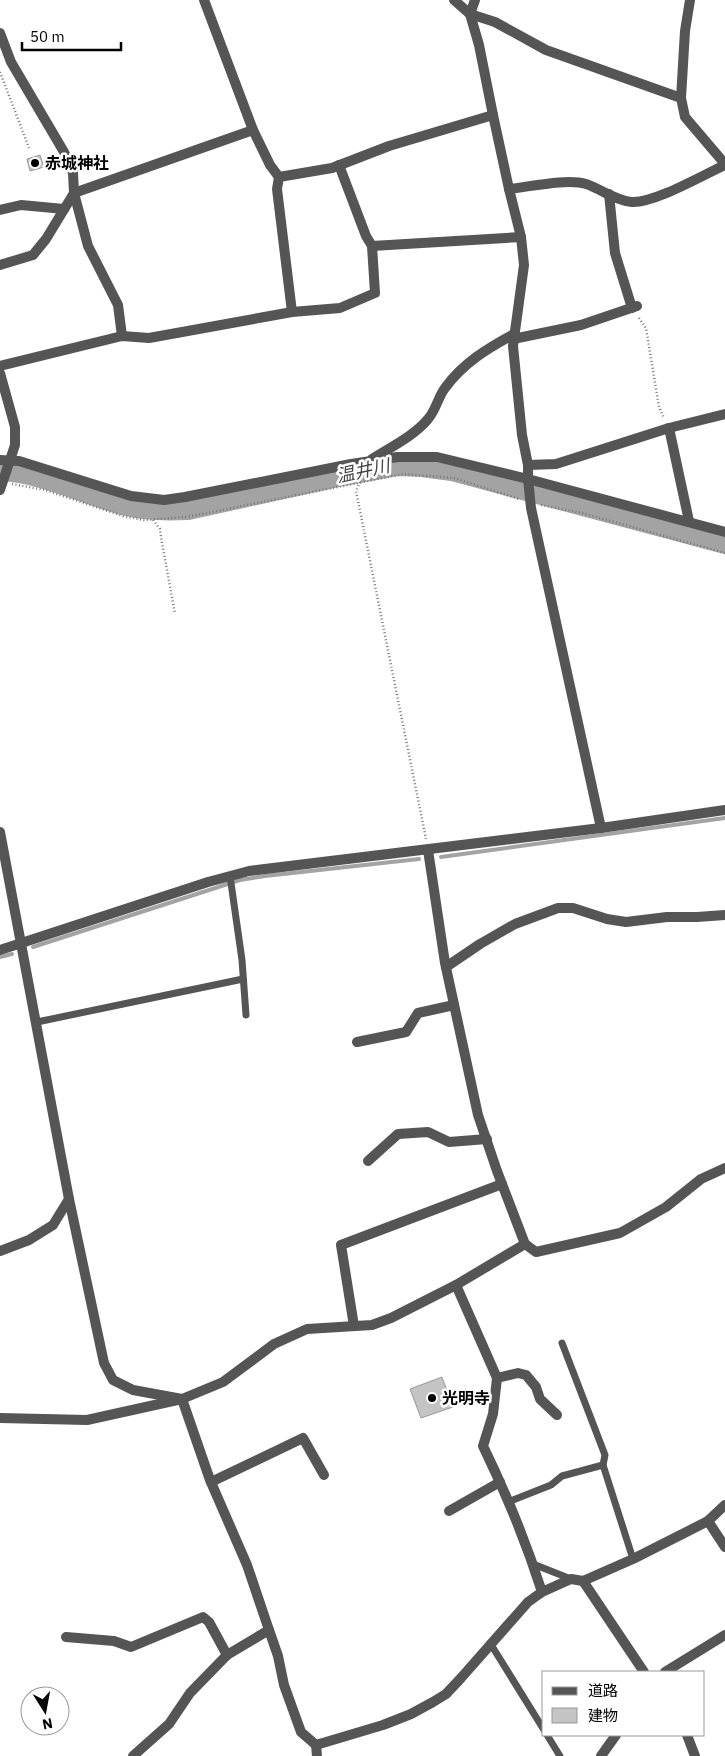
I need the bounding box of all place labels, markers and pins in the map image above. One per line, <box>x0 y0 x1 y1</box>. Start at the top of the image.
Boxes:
place label: 赤城神社 <box>45 153 109 173</box>
marker: 赤城神社 <box>29 157 41 169</box>
place label: 光明寺 <box>442 1388 490 1408</box>
marker: 光明寺 <box>426 1392 438 1404</box>

